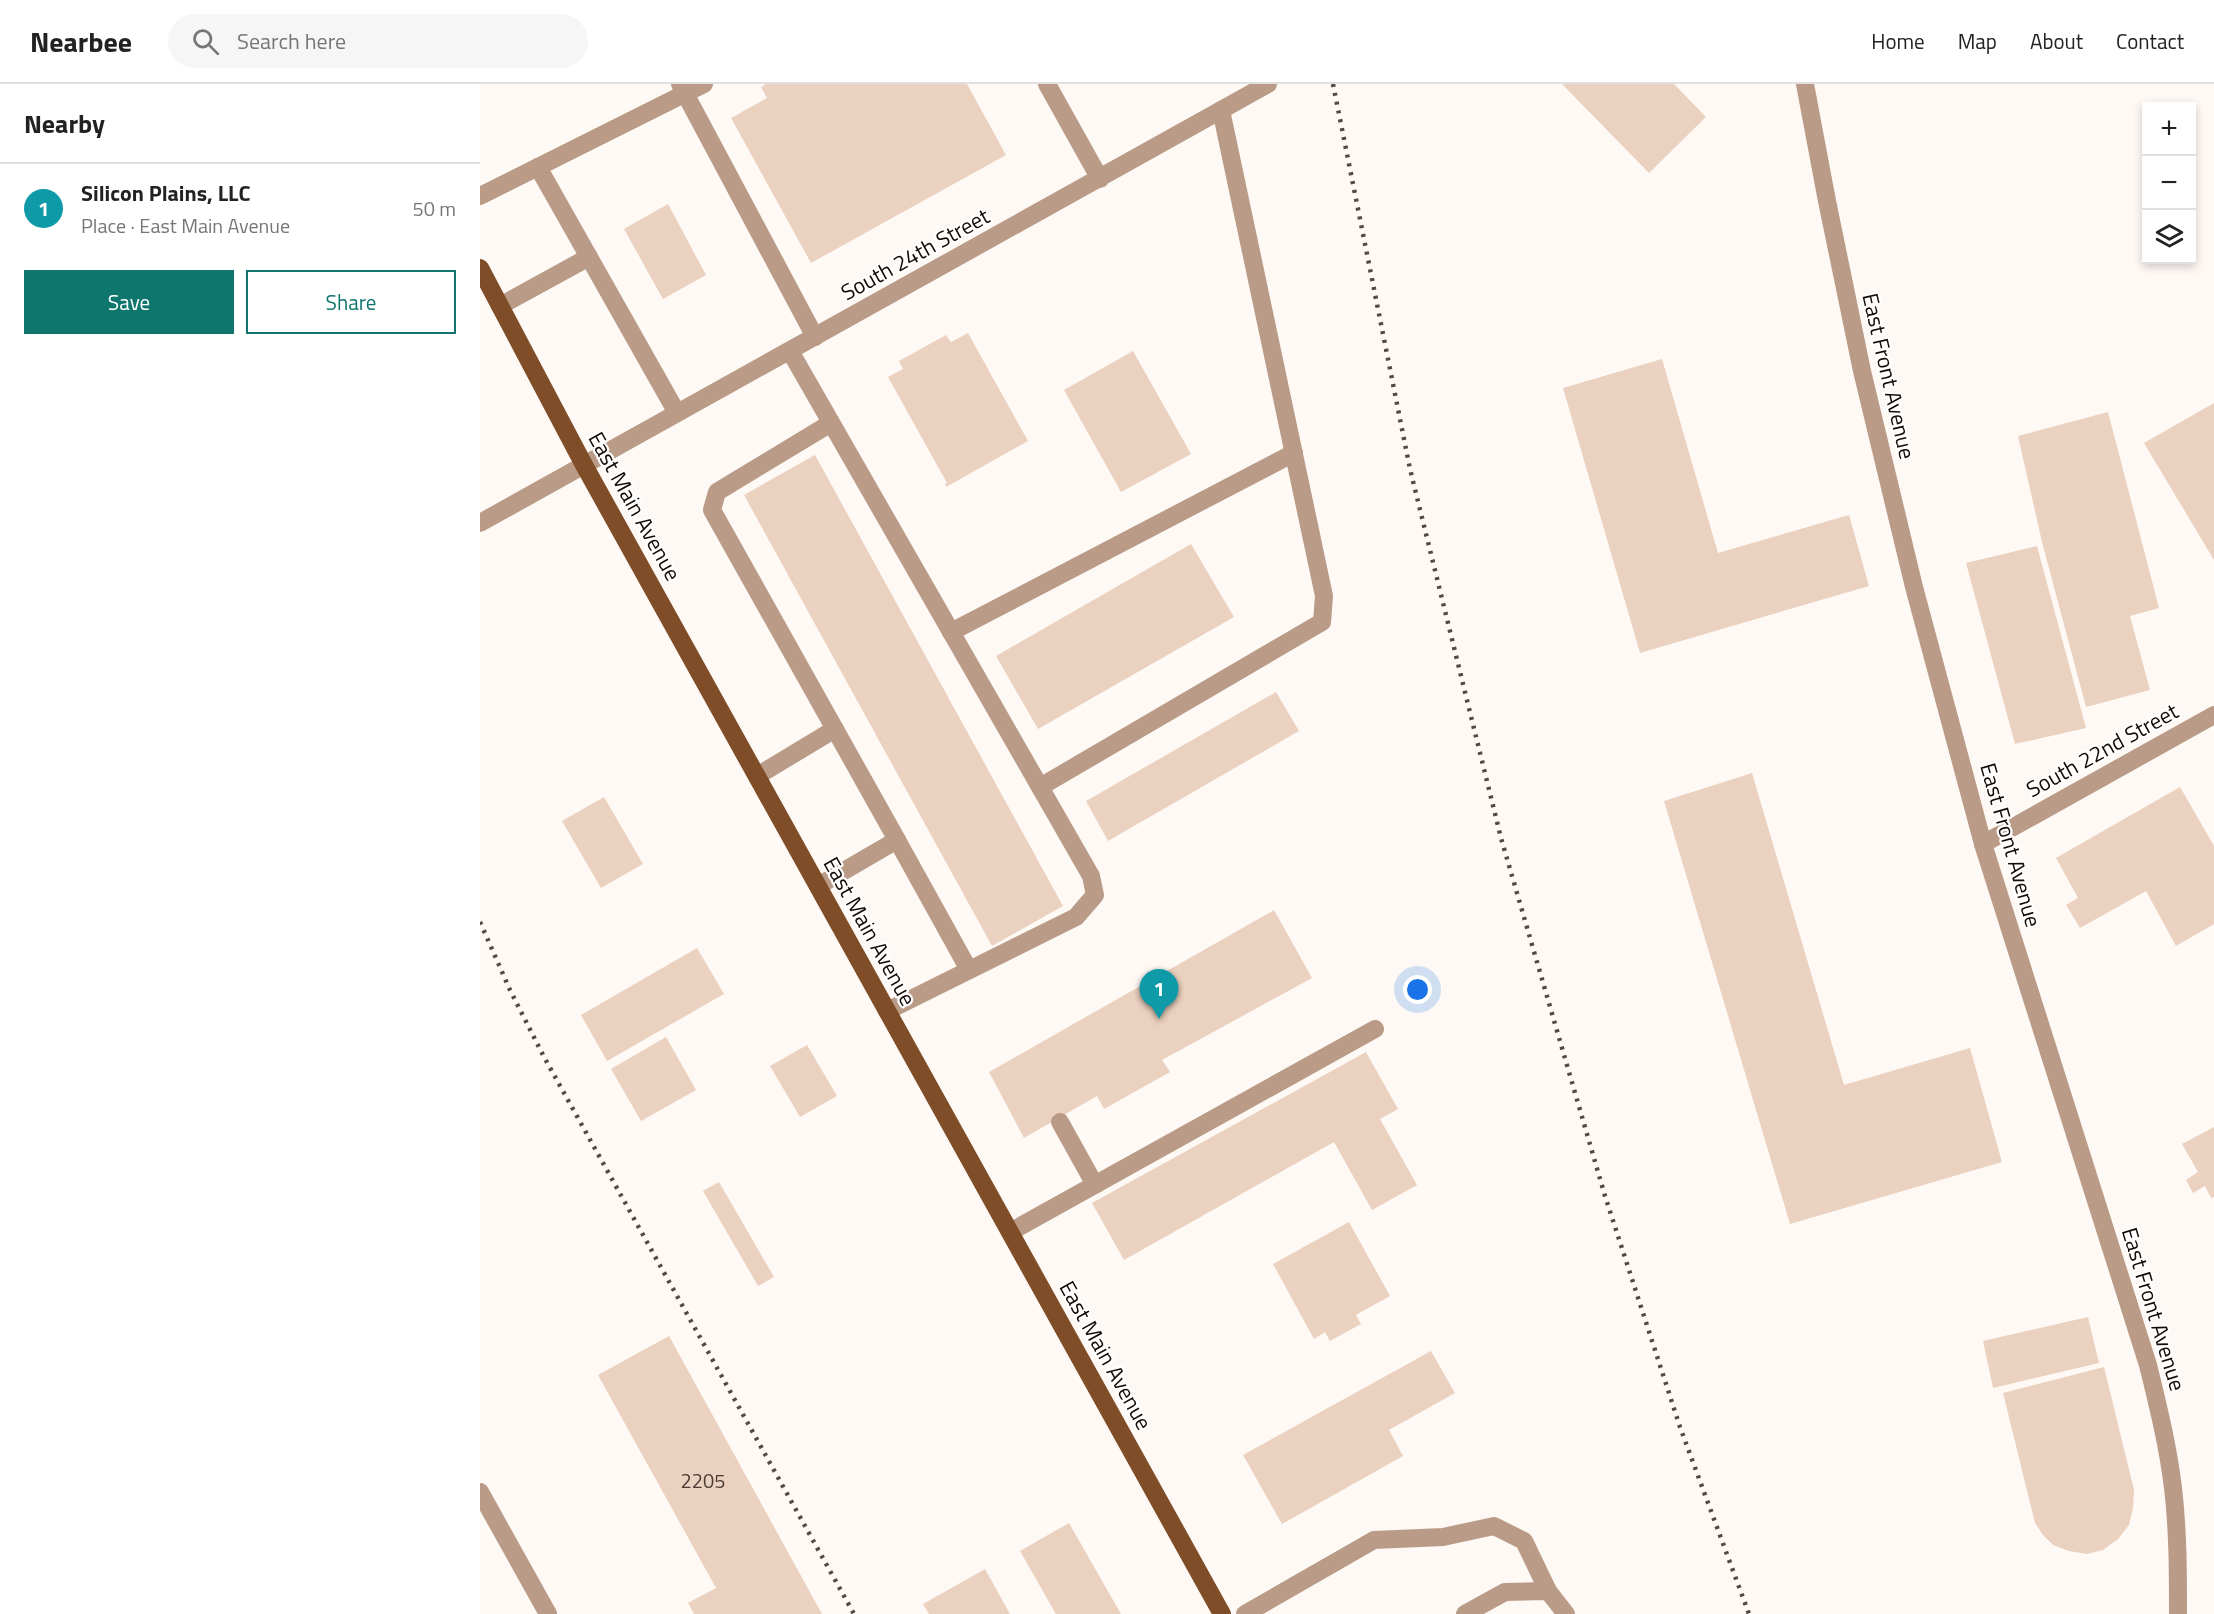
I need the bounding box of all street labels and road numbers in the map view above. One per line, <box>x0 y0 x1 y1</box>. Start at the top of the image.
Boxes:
street label: South 24th Street <box>834 199 996 309</box>
street label: East Front Avenue <box>1853 290 1925 462</box>
street label: East Main Avenue <box>580 425 690 587</box>
street label: South 22nd Street <box>2020 694 2184 806</box>
street label: East Front Avenue <box>1971 759 2051 931</box>
street label: East Main Avenue <box>815 850 925 1012</box>
street label: East Front Avenue <box>2113 1223 2195 1395</box>
street label: East Main Avenue <box>1051 1274 1161 1436</box>

